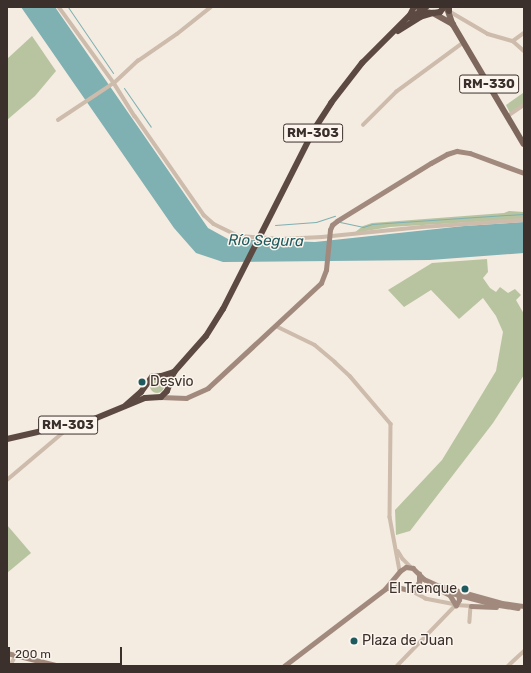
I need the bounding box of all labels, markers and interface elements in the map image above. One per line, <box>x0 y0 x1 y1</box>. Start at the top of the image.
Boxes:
road number: RM-330 <box>459 73 519 95</box>
road number: RM-303 <box>283 122 343 144</box>
water label: Río Segura <box>228 231 304 251</box>
place label: Desvio <box>150 374 194 390</box>
marker: Desvio <box>137 377 147 387</box>
road number: RM-303 <box>38 414 98 436</box>
place label: El Trenque <box>389 581 457 597</box>
marker: El Trenque <box>460 584 470 594</box>
place label: Plaza de Juan <box>362 633 453 649</box>
marker: Plaza de Juan <box>349 636 359 646</box>
scale bar <box>10 639 124 665</box>
text: 200 m <box>15 647 51 661</box>

